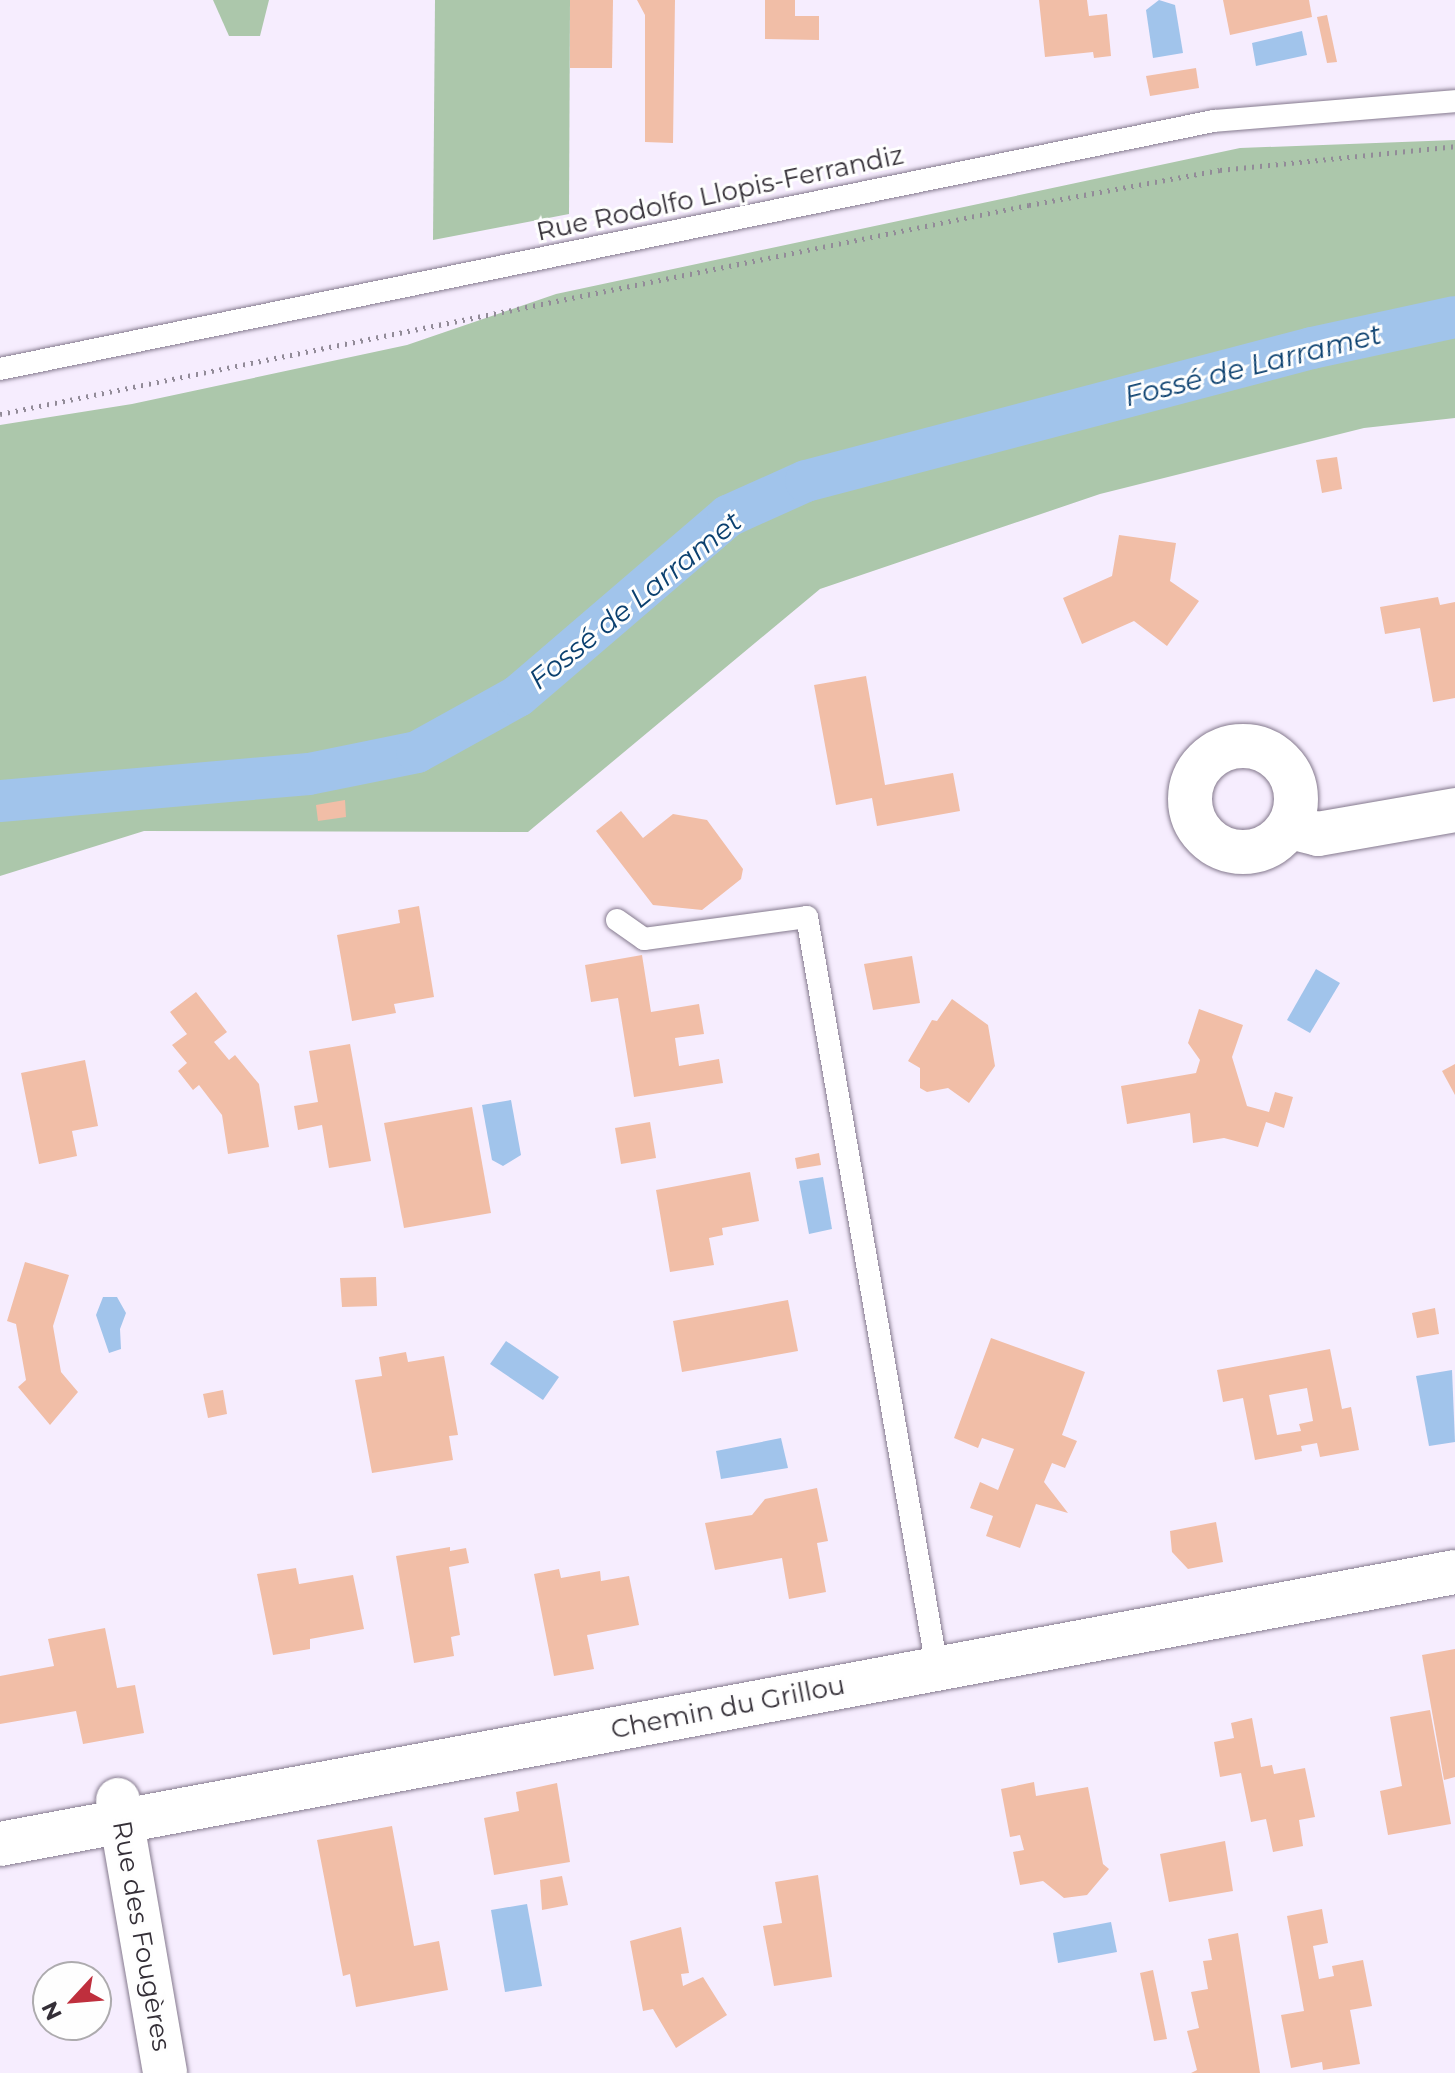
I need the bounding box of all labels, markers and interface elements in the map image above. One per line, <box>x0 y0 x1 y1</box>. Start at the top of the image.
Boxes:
street label: Rue Rodolfo Llopis-Ferrandiz <box>534 140 906 248</box>
water label: Fossé de Larramet <box>1121 317 1385 413</box>
water label: Fossé de Larramet <box>522 504 748 696</box>
street label: Chemin du Grillou <box>608 1670 848 1746</box>
street label: Rue des Fougères <box>105 1818 177 2054</box>
north arrow <box>32 1961 112 2041</box>
text: N <box>36 1997 68 2025</box>

